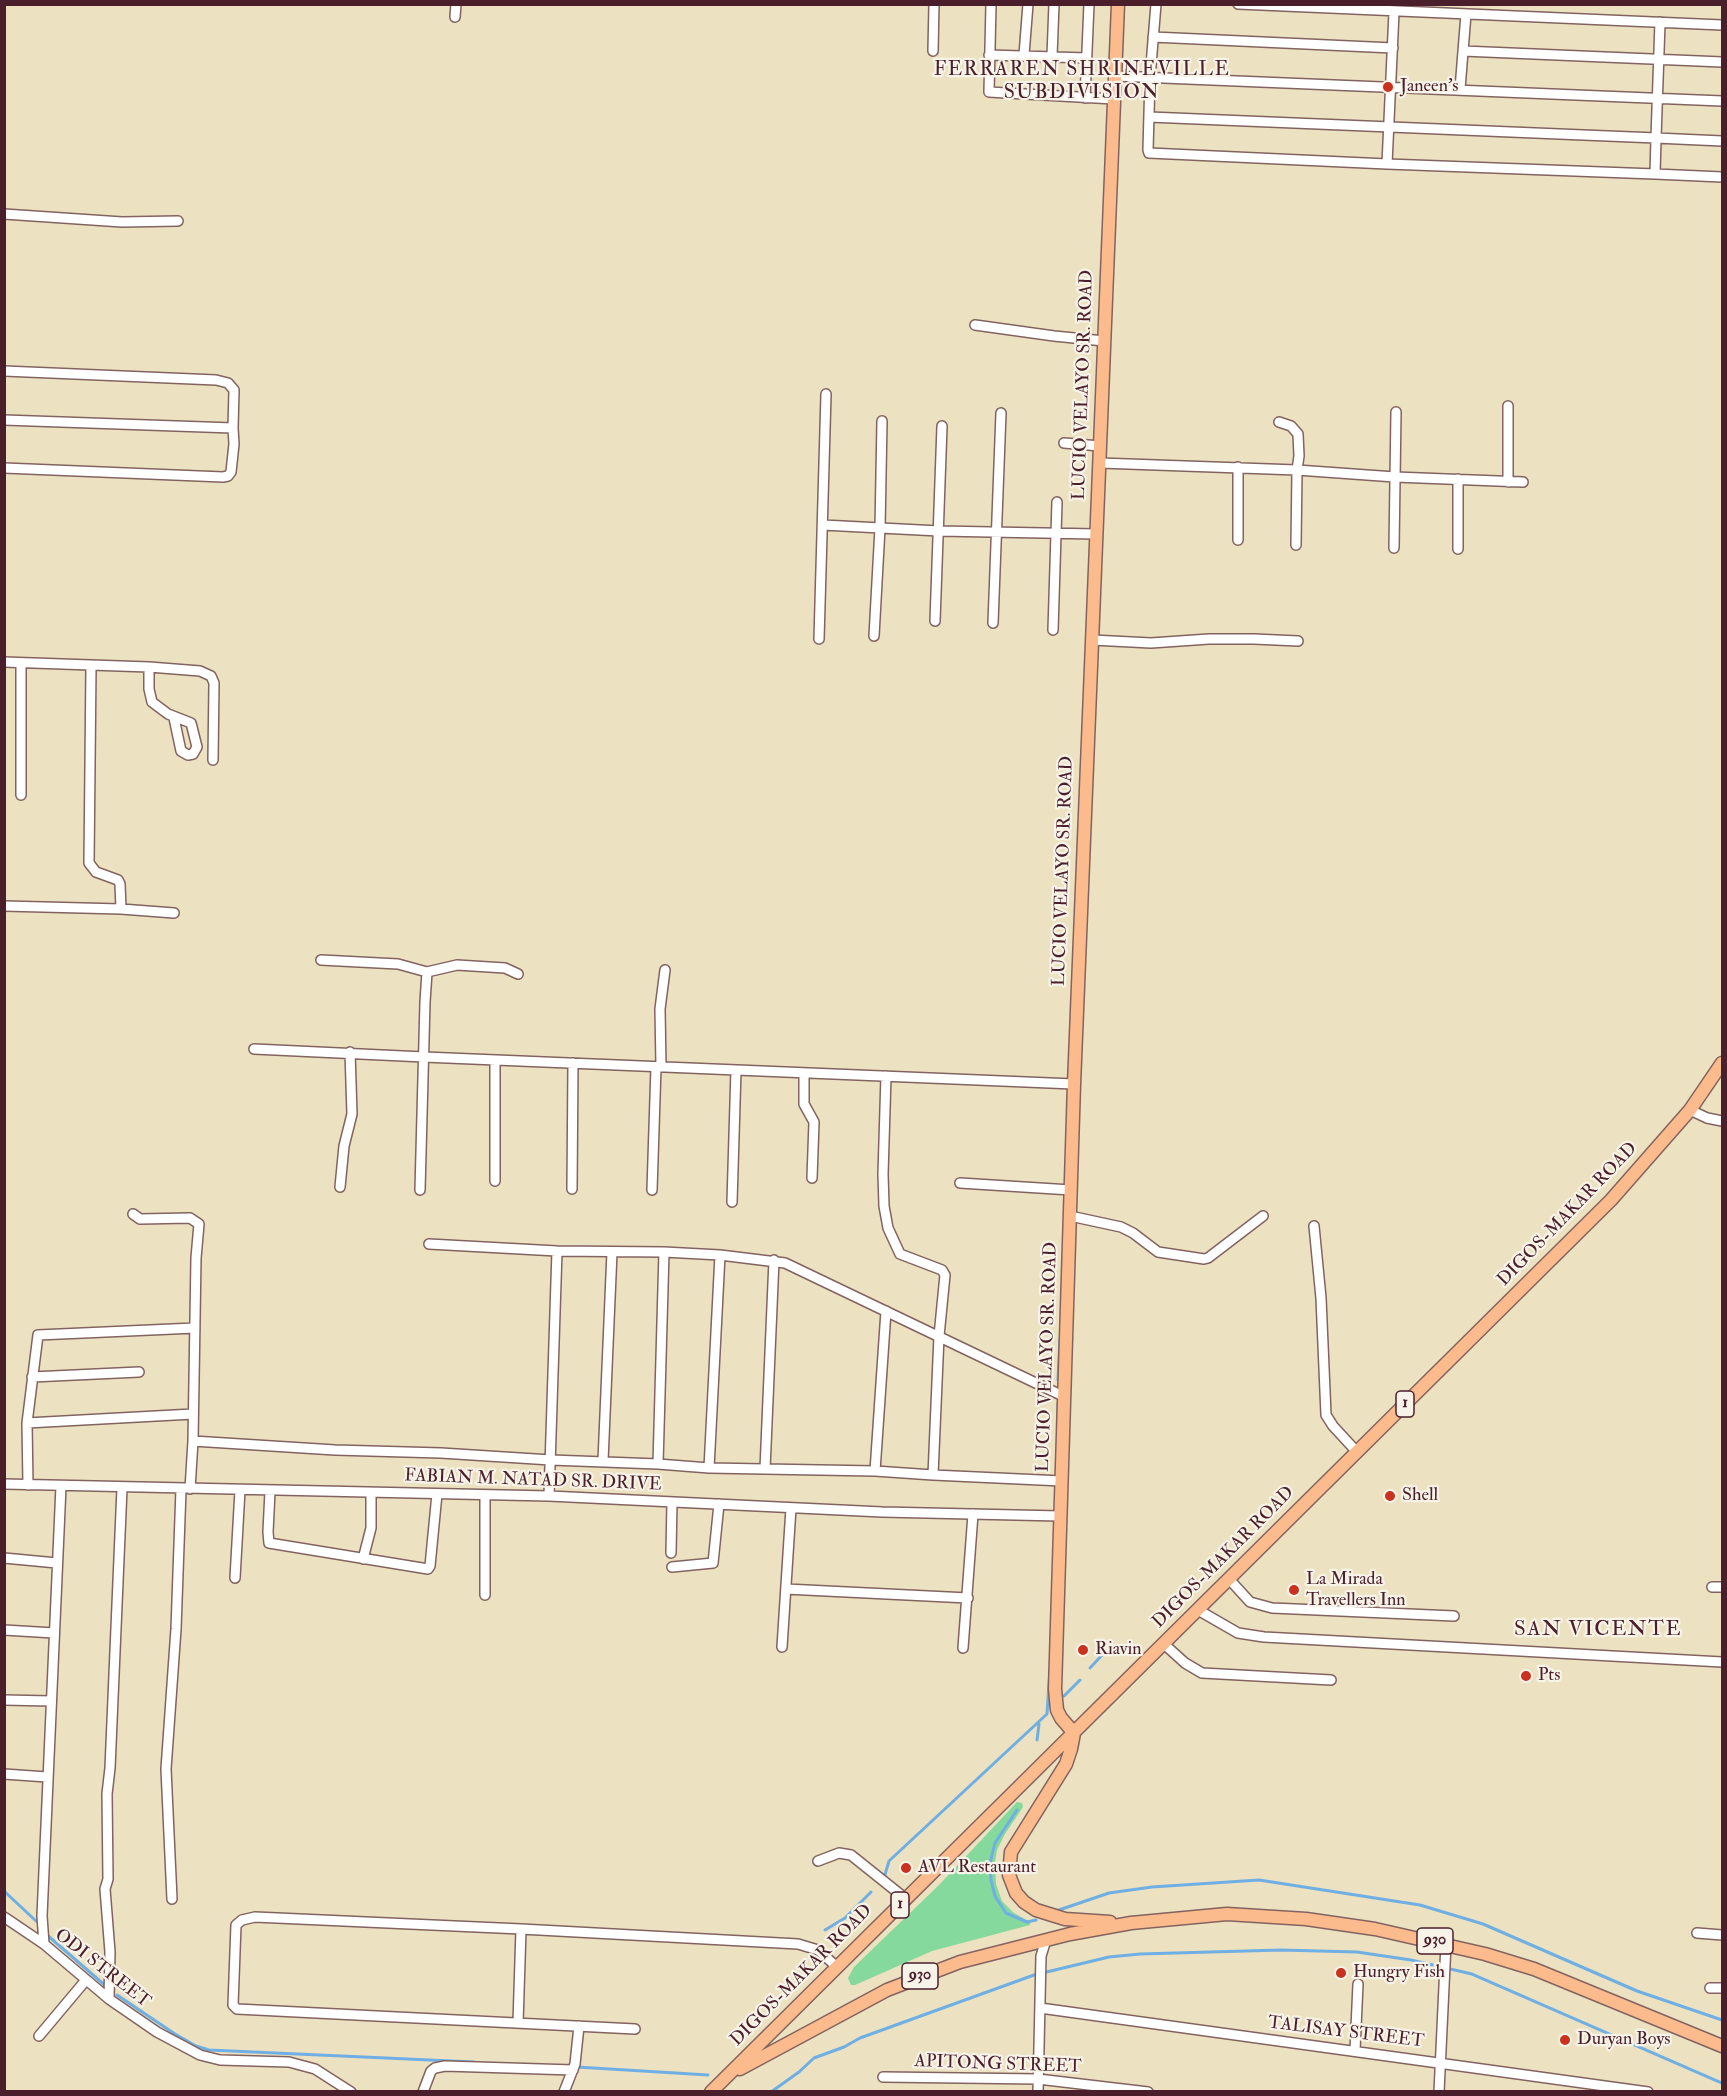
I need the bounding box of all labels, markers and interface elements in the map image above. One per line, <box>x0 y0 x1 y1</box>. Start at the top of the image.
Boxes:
district label: FERRAREN SHRINEVILLE SUBDIVISION <box>934 59 1230 106</box>
place label: Janeen's <box>1400 76 1458 98</box>
marker: Janeen's <box>1381 80 1395 94</box>
street label: LUCIO VELAYO SR. ROAD <box>1069 270 1099 500</box>
street label: LUCIO VELAYO SR. ROAD <box>1049 756 1079 986</box>
street label: DIGOS-MAKAR ROAD <box>1494 1139 1642 1291</box>
street label: LUCIO VELAYO SR. ROAD <box>1033 1242 1063 1472</box>
road number: 1 <box>1396 1391 1414 1417</box>
street label: FABIAN M. NATAD SR. DRIVE <box>404 1466 662 1496</box>
street label: DIGOS-MAKAR ROAD <box>1149 1483 1299 1633</box>
place label: Shell <box>1402 1485 1438 1507</box>
marker: Shell <box>1383 1489 1397 1503</box>
place label: La Mirada Travellers Inn <box>1306 1569 1406 1612</box>
marker: La Mirada Travellers Inn <box>1287 1583 1301 1597</box>
district label: SAN VICENTE <box>1514 1617 1682 1643</box>
place label: Riavin <box>1095 1639 1142 1661</box>
marker: Riavin <box>1076 1643 1090 1657</box>
place label: Pts <box>1538 1665 1560 1687</box>
marker: Pts <box>1519 1669 1533 1683</box>
place label: AVL Restaurant <box>918 1857 1036 1879</box>
marker: AVL Restaurant <box>899 1861 913 1875</box>
road number: 1 <box>891 1892 909 1918</box>
street label: DIGOS-MAKAR ROAD <box>727 1901 877 2051</box>
street label: ODI STREET <box>50 1925 154 2013</box>
road number: 930 <box>1417 1928 1453 1954</box>
place label: Hungry Fish <box>1353 1962 1445 1984</box>
road number: 930 <box>902 1963 938 1989</box>
marker: Hungry Fish <box>1334 1966 1348 1980</box>
street label: TALISAY STREET <box>1267 2013 1425 2053</box>
place label: Duryan Boys <box>1577 2029 1670 2051</box>
marker: Duryan Boys <box>1558 2033 1572 2047</box>
street label: APITONG STREET <box>914 2051 1082 2079</box>

